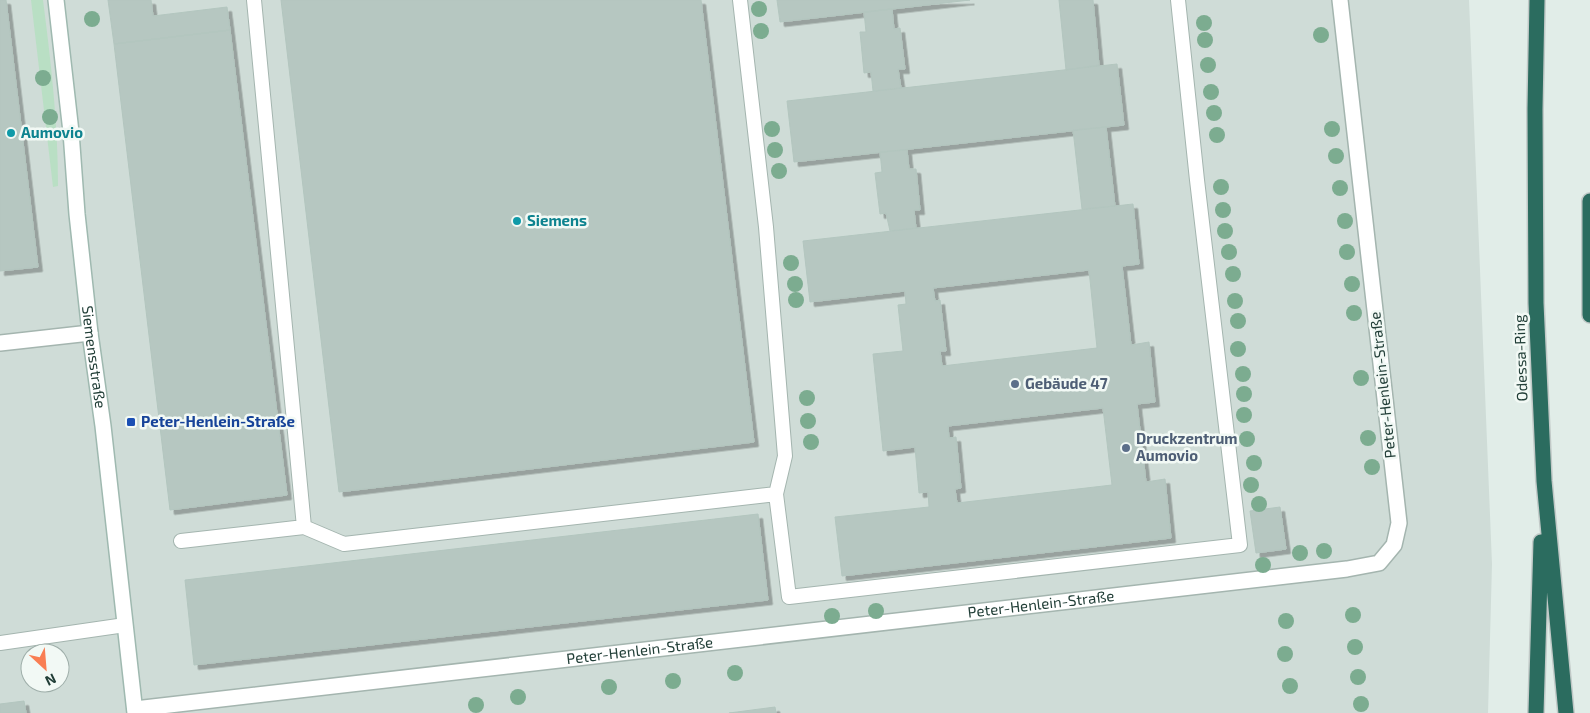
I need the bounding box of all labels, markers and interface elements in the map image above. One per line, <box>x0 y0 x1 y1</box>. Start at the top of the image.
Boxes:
place label: Aumovio <box>21 123 83 141</box>
marker: Aumovio <box>5 127 17 139</box>
place label: Siemens <box>527 211 587 229</box>
marker: Siemens <box>511 215 523 227</box>
street label: Siemensstraße <box>79 305 110 409</box>
street label: Peter-Henlein-Straße <box>1365 311 1399 459</box>
street label: Odessa-Ring <box>1509 314 1531 402</box>
place label: Gebäude 47 <box>1025 374 1108 392</box>
marker: Gebäude 47 <box>1009 378 1021 390</box>
place label: Peter-Henlein-Straße <box>141 412 295 430</box>
marker: Peter-Henlein-Straße <box>125 416 137 428</box>
place label: Druckzentrum Aumovio <box>1136 429 1238 464</box>
marker: Druckzentrum Aumovio <box>1120 442 1132 454</box>
street label: Peter-Henlein-Straße <box>967 586 1115 621</box>
street label: Peter-Henlein-Straße <box>565 632 714 667</box>
north arrow <box>20 643 70 693</box>
text: N <box>43 670 59 690</box>

